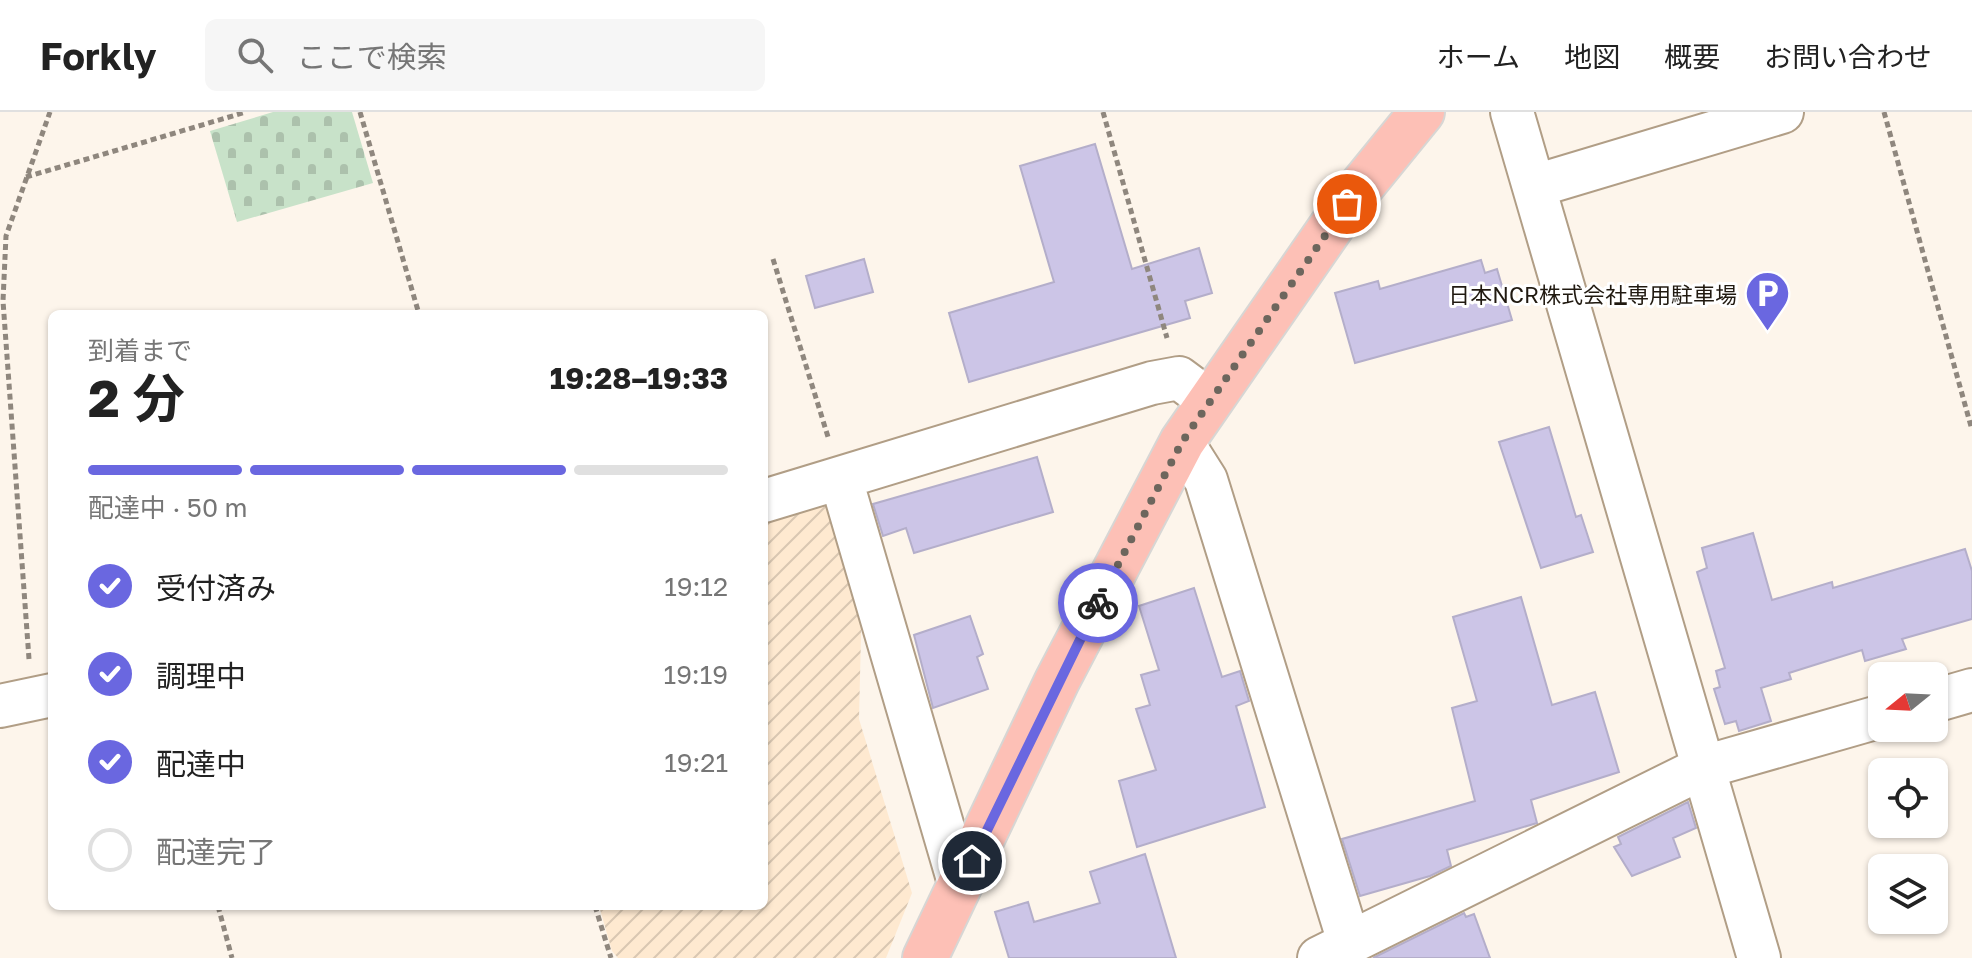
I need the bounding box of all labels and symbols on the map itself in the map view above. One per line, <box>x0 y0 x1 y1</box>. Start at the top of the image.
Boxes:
pin <box>1313 170 1381 238</box>
parking icon: 日本NCR株式会社専用駐車場 <box>1744 270 1792 333</box>
place label: 日本NCR株式会社専用駐車場 <box>1448 281 1737 308</box>
courier <box>1058 563 1138 643</box>
north arrow <box>1868 662 1948 742</box>
pin <box>938 827 1006 895</box>

